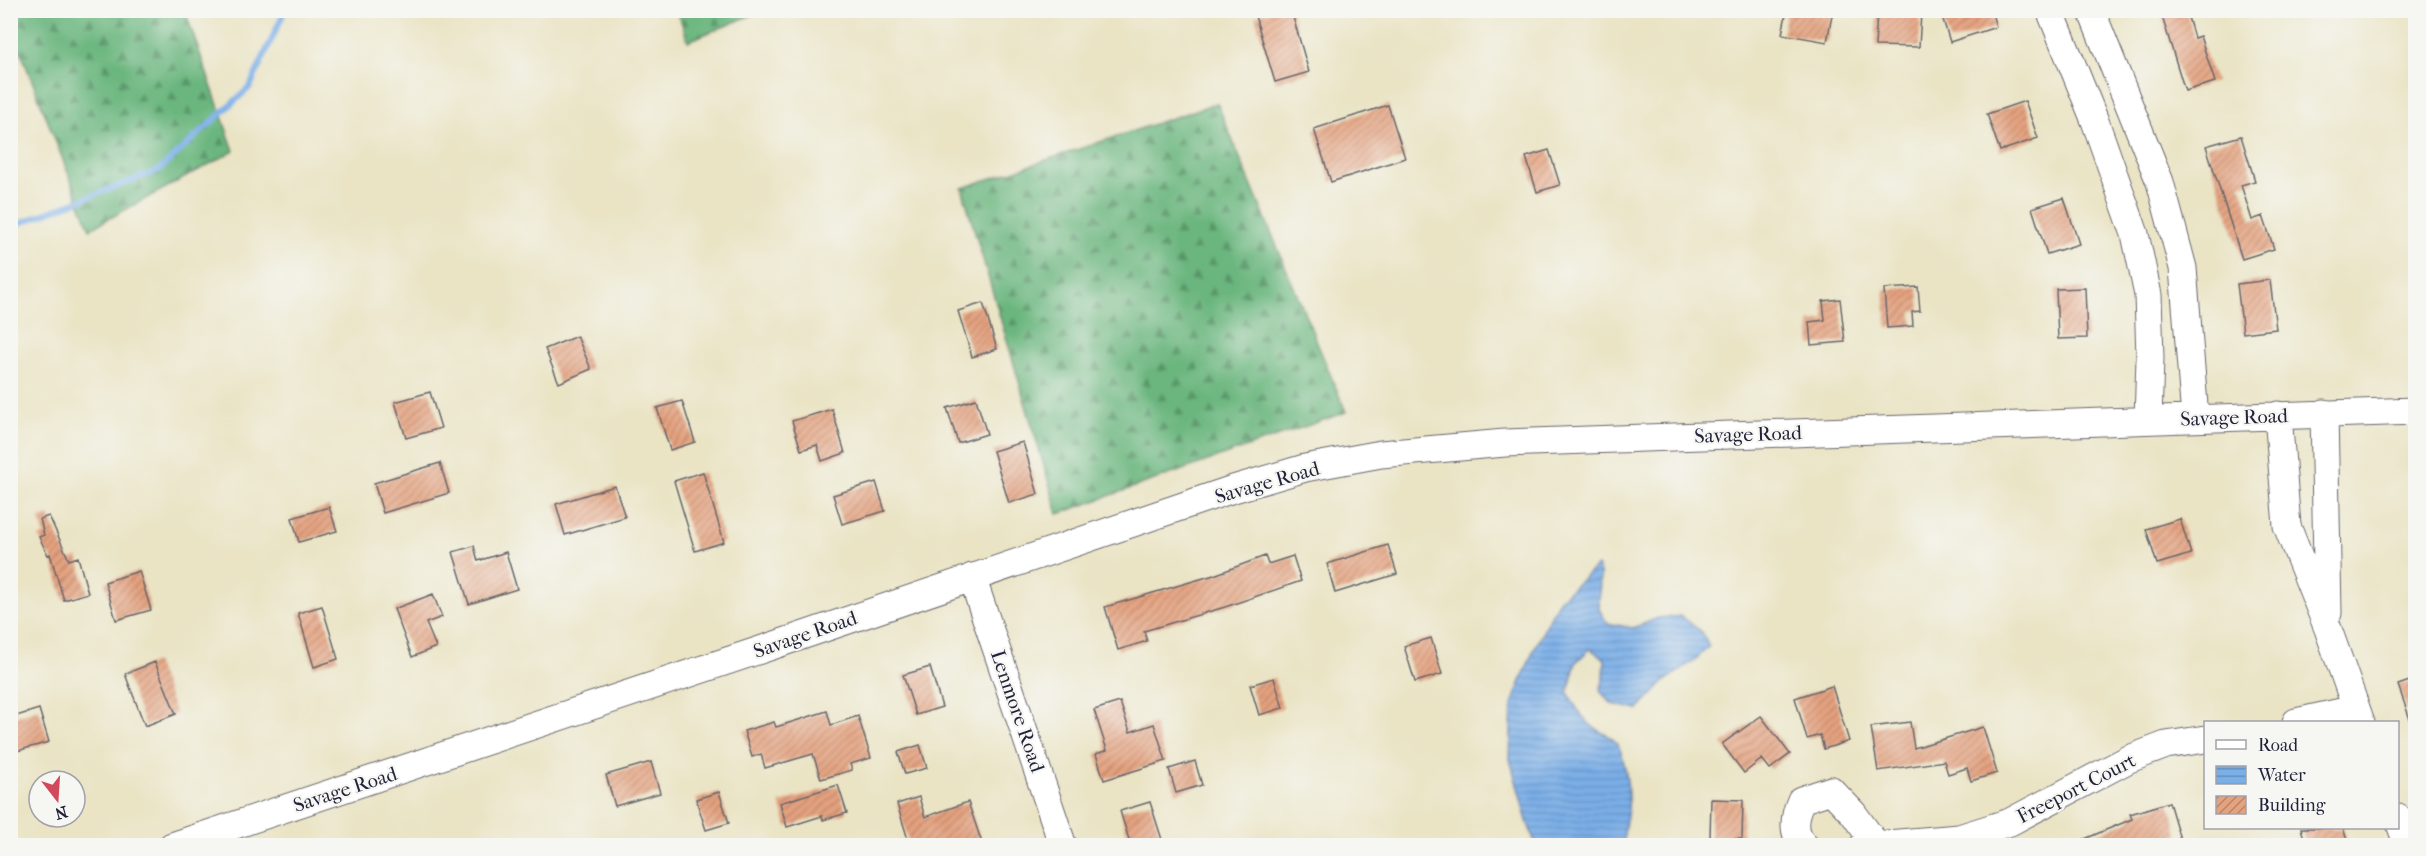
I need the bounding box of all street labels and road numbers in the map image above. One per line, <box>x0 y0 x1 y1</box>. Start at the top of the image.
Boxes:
street label: Savage Road <box>2180 404 2289 431</box>
street label: Savage Road <box>1694 421 1803 448</box>
street label: Savage Road <box>1212 456 1323 508</box>
street label: Savage Road <box>751 606 861 663</box>
street label: Lenmore Road <box>986 647 1049 776</box>
street label: Freeport Court <box>2013 749 2139 828</box>
street label: Savage Road <box>290 762 401 817</box>

